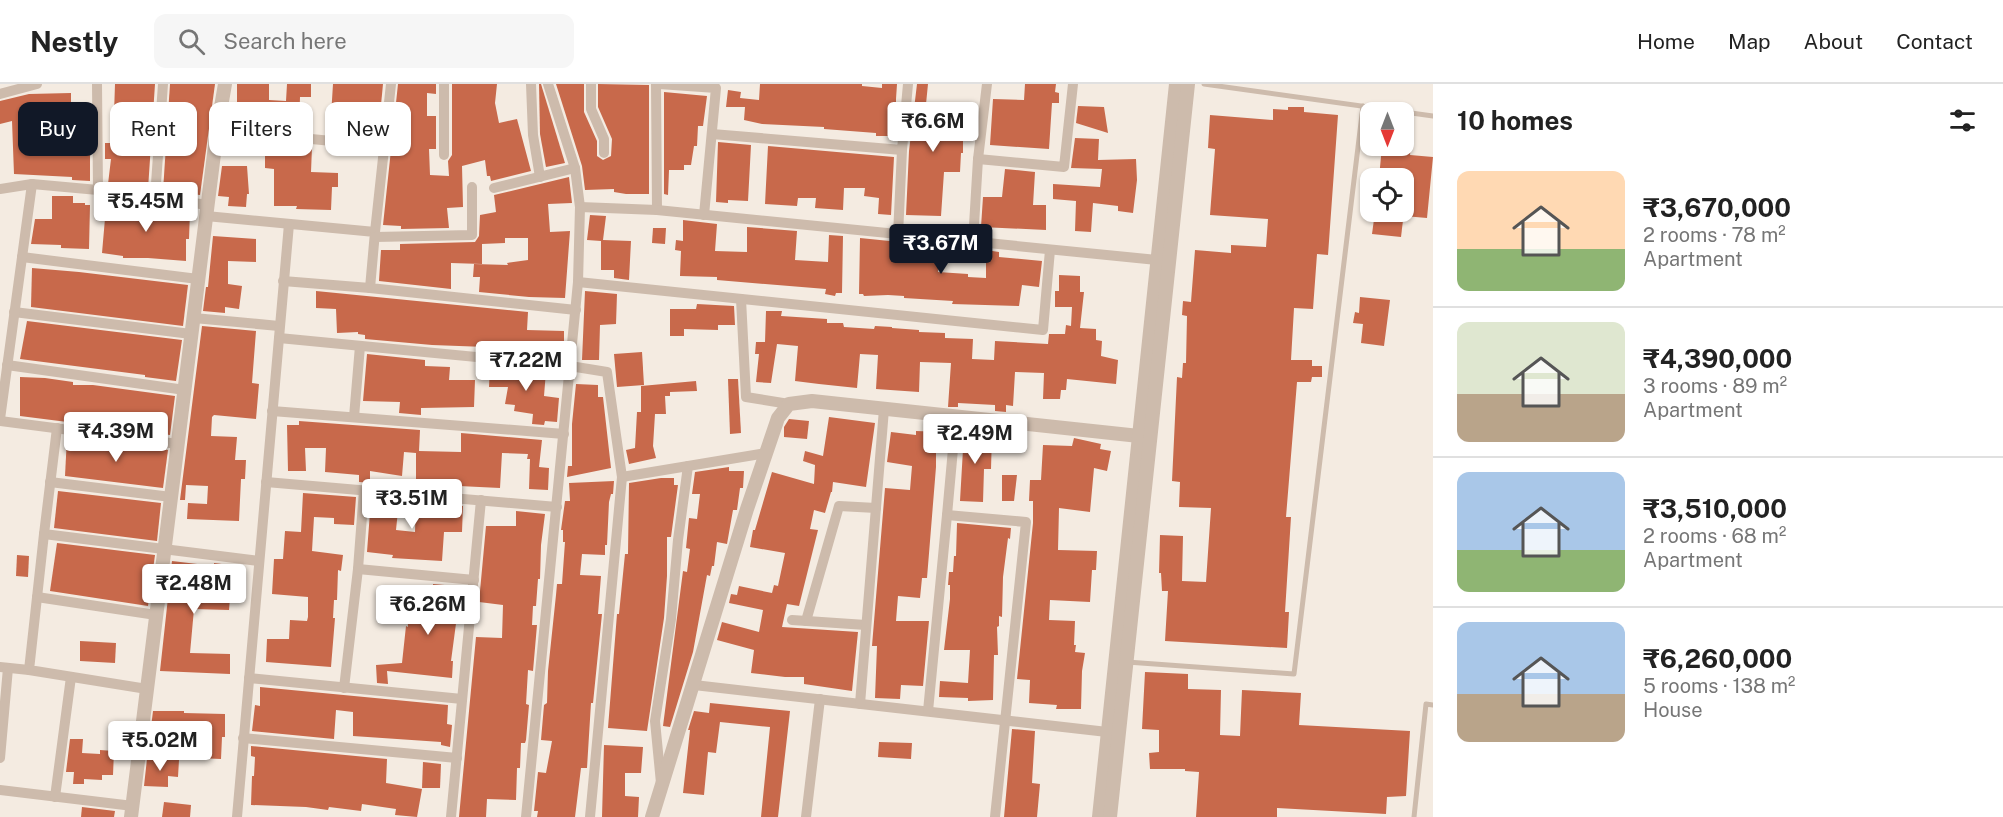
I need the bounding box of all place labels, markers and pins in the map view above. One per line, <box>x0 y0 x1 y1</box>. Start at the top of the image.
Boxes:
pin: ₹6.6M <box>891 102 975 153</box>
pin: ₹5.45M <box>97 182 195 233</box>
pin: ₹3.67M <box>892 224 990 275</box>
pin: ₹7.22M <box>477 341 575 392</box>
pin: ₹4.39M <box>67 412 165 463</box>
pin: ₹2.49M <box>926 414 1024 465</box>
pin: ₹3.51M <box>363 479 461 530</box>
pin: ₹2.48M <box>145 564 243 615</box>
pin: ₹6.26M <box>379 585 477 636</box>
pin: ₹5.02M <box>111 721 209 772</box>

